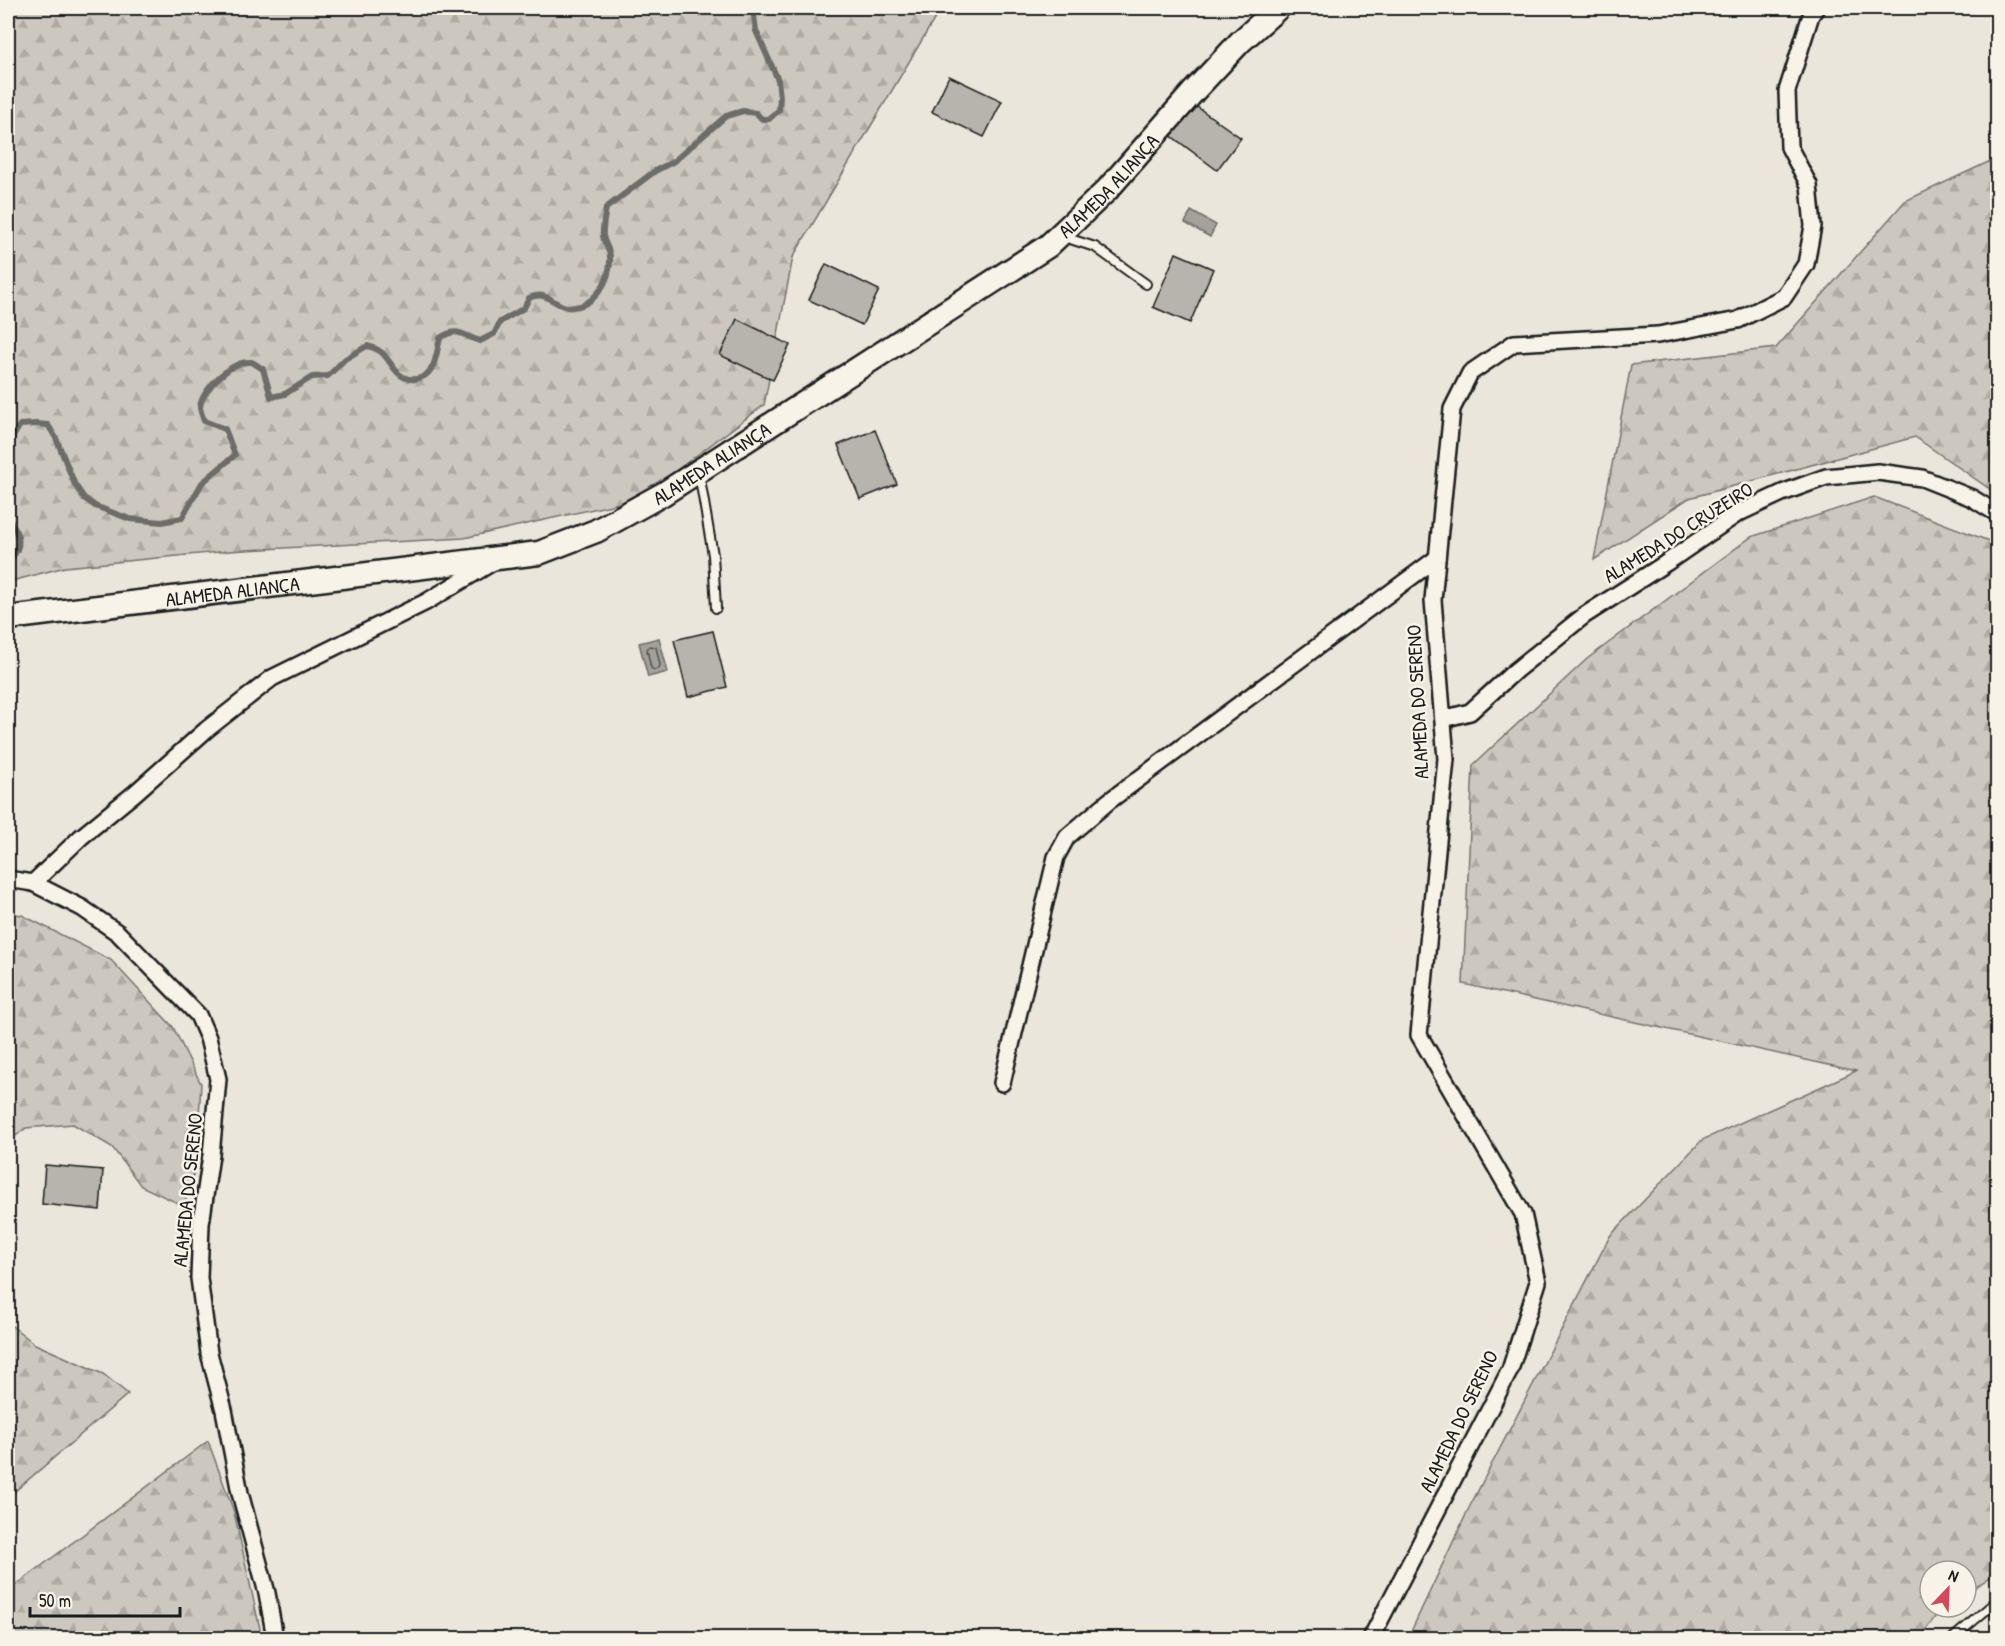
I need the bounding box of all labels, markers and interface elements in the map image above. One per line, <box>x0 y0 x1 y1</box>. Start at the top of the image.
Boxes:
street label: ALAMEDA ALIANÇA <box>1052 127 1164 243</box>
street label: ALAMEDA ALIANÇA <box>648 415 775 511</box>
street label: ALAMEDA DO CRUZEIRO <box>1598 475 1758 589</box>
street label: ALAMEDA ALIANÇA <box>164 569 301 612</box>
street label: ALAMEDA DO SERENO <box>1399 624 1435 780</box>
street label: ALAMEDA DO SERENO <box>165 1112 209 1268</box>
street label: ALAMEDA DO SERENO <box>1412 1346 1504 1496</box>
north arrow <box>1918 1559 1978 1619</box>
text: N <box>1946 1563 1963 1587</box>
scale bar <box>30 1580 180 1618</box>
text: 50 m <box>39 1588 71 1613</box>

